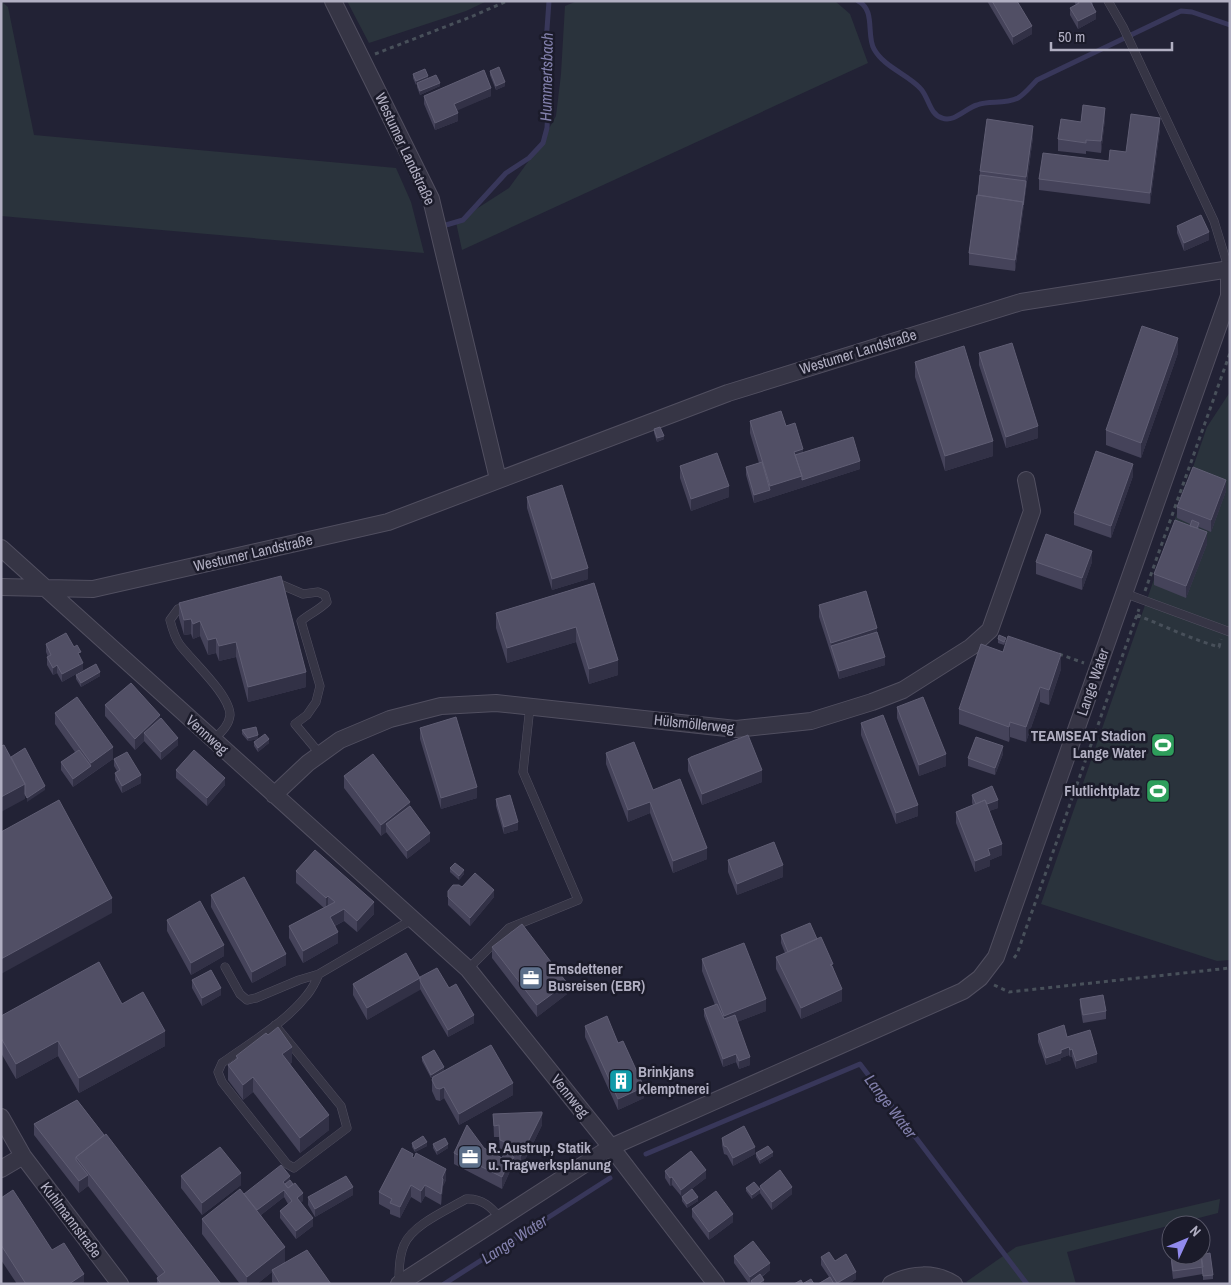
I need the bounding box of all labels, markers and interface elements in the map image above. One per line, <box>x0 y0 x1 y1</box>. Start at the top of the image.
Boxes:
scale bar <box>1051 20 1172 52</box>
text: 50 m <box>1058 26 1085 47</box>
water label: Hummertsbach <box>534 32 558 122</box>
street label: Westumer Landstraße <box>370 89 441 208</box>
street label: Westumer Landstraße <box>797 324 919 379</box>
street label: Westumer Landstraße <box>191 529 315 576</box>
street label: Lange Water <box>1071 645 1114 718</box>
street label: Hülsmöllerweg <box>653 709 735 738</box>
street label: Vennweg <box>181 710 233 759</box>
place label: TEAMSEAT Stadion Lange Water <box>1031 725 1146 763</box>
sports icon: TEAMSEAT Stadion Lange Water <box>1150 732 1176 758</box>
sports icon: Flutlichtplatz <box>1145 778 1171 804</box>
place label: Flutlichtplatz <box>1064 780 1140 801</box>
place label: Emsdettener Busreisen (EBR) <box>548 958 645 996</box>
office icon: Emsdettener Busreisen (EBR) <box>518 965 544 991</box>
place label: Brinkjans Klemptnerei <box>638 1061 709 1099</box>
building icon: Brinkjans Klemptnerei <box>608 1068 634 1094</box>
street label: Vennweg <box>546 1069 595 1122</box>
water label: Lange Water <box>860 1069 923 1143</box>
place label: R. Austrup, Statik u. Tragwerksplanung <box>488 1137 612 1175</box>
office icon: R. Austrup, Statik u. Tragwerksplanung <box>457 1144 483 1170</box>
street label: Kuhlmannstraße <box>36 1177 107 1262</box>
water label: Lange Water <box>477 1209 552 1269</box>
north arrow <box>1161 1215 1211 1265</box>
text: N <box>1186 1222 1205 1240</box>

